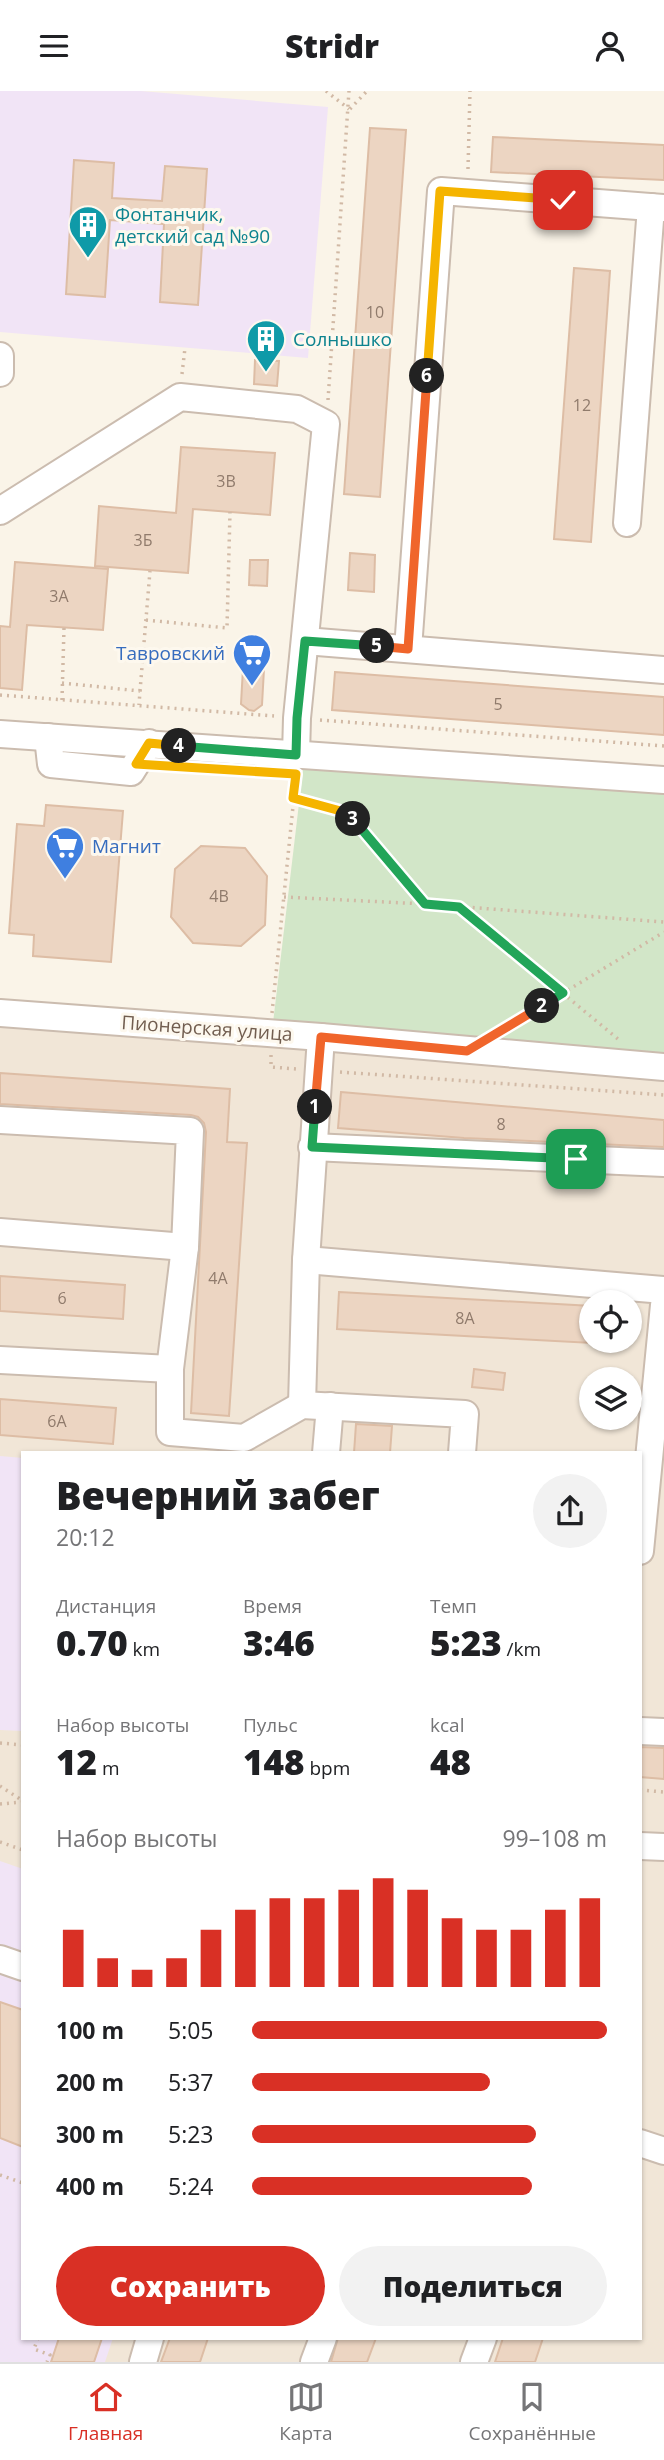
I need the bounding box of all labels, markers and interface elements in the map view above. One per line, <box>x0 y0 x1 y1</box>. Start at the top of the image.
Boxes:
text: Stridr <box>285 24 379 67</box>
icon: menu <box>35 27 73 65</box>
icon: person <box>591 27 629 65</box>
pin <box>533 170 593 230</box>
icon: check <box>544 181 582 219</box>
place label: Фонтанчик, детский сад №90 <box>115 201 270 249</box>
building icon: Фонтанчик, детский сад №90 <box>67 204 109 259</box>
house number: 10 <box>366 301 384 323</box>
building icon: Солнышко <box>245 318 287 373</box>
place label: Солнышко <box>293 326 392 352</box>
pin: 6 <box>410 359 444 393</box>
text: 6 <box>421 362 432 388</box>
house number: 12 <box>573 394 591 416</box>
house number: 3В <box>216 470 236 492</box>
house number: 3Б <box>134 529 152 551</box>
house number: 3А <box>49 585 70 607</box>
pin: 5 <box>360 629 394 663</box>
supermarket icon: Тавровский <box>231 632 273 687</box>
text: 5 <box>371 632 382 658</box>
place label: Тавровский <box>116 640 225 666</box>
house number: 5 <box>493 693 503 715</box>
pin: 4 <box>162 729 196 763</box>
text: 4 <box>173 732 184 758</box>
pin: 3 <box>336 801 370 837</box>
text: 3 <box>347 805 358 831</box>
supermarket icon: Магнит <box>44 825 86 880</box>
place label: Магнит <box>92 833 161 859</box>
house number: 4В <box>209 885 229 907</box>
pin: 2 <box>524 989 560 1023</box>
text: 2 <box>536 992 547 1018</box>
street label: Пионерская улица <box>121 1009 293 1047</box>
pin: 1 <box>298 1089 332 1125</box>
text: 1 <box>309 1093 320 1119</box>
house number: 8 <box>496 1113 506 1135</box>
pin <box>546 1129 606 1189</box>
icon: arrive <box>557 1140 595 1178</box>
house number: 4А <box>208 1267 229 1289</box>
house number: 6 <box>57 1287 67 1309</box>
map controls <box>579 1290 642 1430</box>
button: locate <box>579 1290 642 1353</box>
house number: 8А <box>455 1307 476 1329</box>
button: layers <box>579 1367 642 1430</box>
house number: 6А <box>47 1410 68 1432</box>
text: Вечерний забег <box>56 1469 380 1521</box>
button: share <box>533 1474 607 1548</box>
text: 20:12 <box>56 1521 115 1553</box>
text: Дистанция <box>56 1593 156 1619</box>
text: Время <box>243 1593 302 1619</box>
text: Темп <box>430 1593 477 1619</box>
text: 0.70 <box>56 1619 128 1666</box>
text: 3:46 <box>243 1619 315 1666</box>
text: 5:23 <box>430 1619 502 1666</box>
text: km <box>128 1636 160 1662</box>
text: /km <box>502 1636 541 1662</box>
text: Набор высоты <box>56 1712 189 1738</box>
text: Пульс <box>243 1712 298 1738</box>
text: kcal <box>430 1712 464 1738</box>
text: 12 <box>56 1738 97 1785</box>
text: 148 <box>243 1738 305 1785</box>
text: 48 <box>430 1738 471 1785</box>
text: m <box>97 1755 120 1781</box>
text: bpm <box>305 1755 350 1781</box>
text: Набор высоты <box>56 1822 218 1854</box>
text: 99–108 m <box>502 1822 607 1854</box>
text: 100 m <box>56 2014 124 2046</box>
text: 5:05 <box>168 2014 214 2046</box>
text: 200 m <box>56 2066 124 2098</box>
text: 5:37 <box>168 2066 214 2098</box>
text: 300 m <box>56 2118 124 2150</box>
text: 5:23 <box>168 2118 214 2150</box>
text: 400 m <box>56 2170 124 2202</box>
text: 5:24 <box>168 2170 214 2202</box>
button: Сохранить <box>56 2246 325 2326</box>
button: Поделиться <box>339 2246 607 2326</box>
tab: Главная <box>68 2378 143 2446</box>
tab: Карта <box>279 2378 333 2446</box>
tab: Сохранённые <box>468 2378 596 2446</box>

